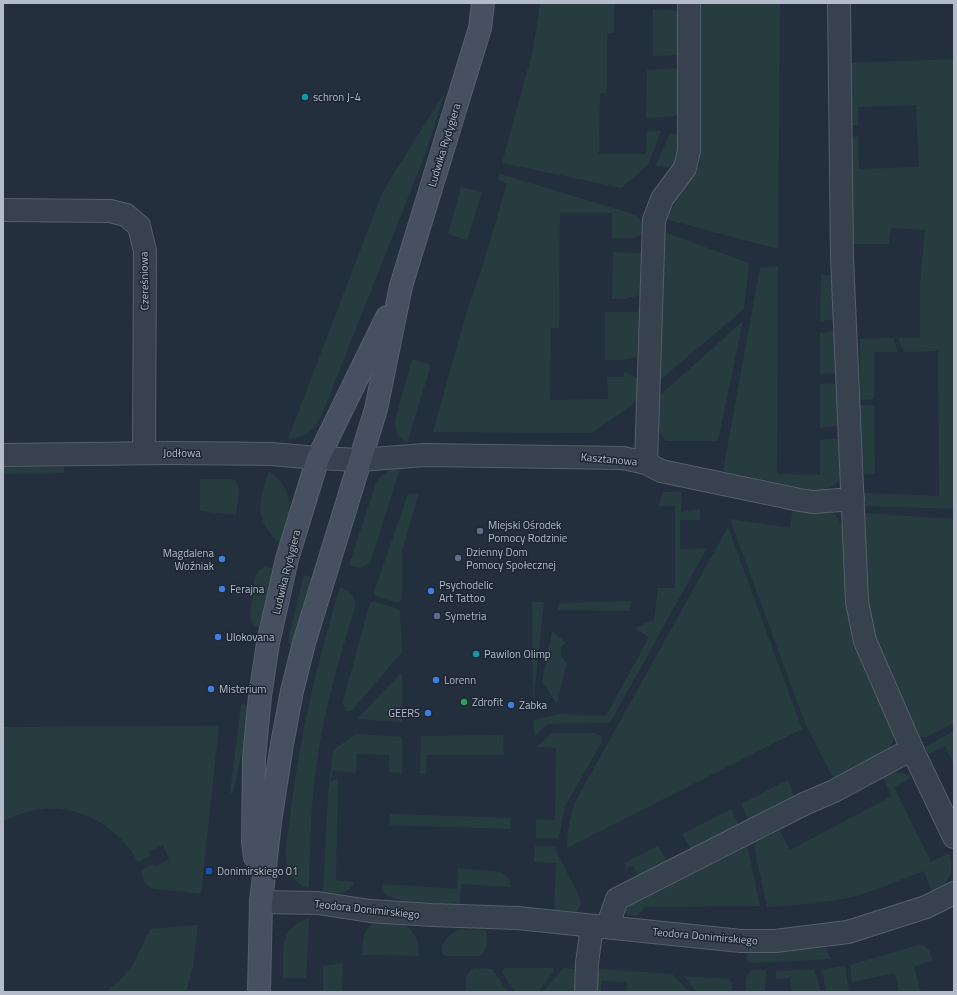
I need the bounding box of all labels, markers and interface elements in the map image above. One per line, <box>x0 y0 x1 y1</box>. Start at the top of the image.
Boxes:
place label: schron J-4 <box>313 89 361 105</box>
marker: schron J-4 <box>300 92 310 102</box>
street label: Ludwika Rydygiera <box>424 101 464 189</box>
street label: Czereśniowa <box>135 251 153 311</box>
street label: Jodłowa <box>163 445 201 461</box>
street label: Kasztanowa <box>580 449 638 469</box>
place label: Miejski Ośrodek Pomocy Rodzinie <box>488 517 568 546</box>
marker: Miejski Ośrodek Pomocy Rodzinie <box>475 526 485 536</box>
street label: Ludwika Rydygiera <box>268 527 304 616</box>
place label: Dzienny Dom Pomocy Społecznej <box>466 544 556 573</box>
place label: Magdalena Woźniak <box>163 545 215 574</box>
marker: Dzienny Dom Pomocy Społecznej <box>453 553 463 563</box>
marker: Magdalena Woźniak <box>217 554 227 564</box>
place label: Psychodelic Art Tattoo <box>439 577 494 606</box>
place label: Ferajna <box>230 581 265 597</box>
marker: Ferajna <box>217 584 227 594</box>
marker: Psychodelic Art Tattoo <box>426 586 436 596</box>
place label: Symetria <box>445 608 487 624</box>
marker: Symetria <box>432 611 442 621</box>
place label: Ulokovana <box>226 629 275 645</box>
marker: Ulokovana <box>213 632 223 642</box>
place label: Pawilon Olimp <box>484 646 551 662</box>
marker: Pawilon Olimp <box>471 649 481 659</box>
place label: Lorenn <box>444 672 476 688</box>
marker: Lorenn <box>431 675 441 685</box>
place label: Misterium <box>219 681 266 697</box>
marker: Misterium <box>206 684 216 694</box>
place label: Zdrofit <box>472 694 503 710</box>
marker: Zdrofit <box>459 697 469 707</box>
place label: Żabka <box>519 697 547 713</box>
marker: Żabka <box>506 700 516 710</box>
place label: GEERS <box>388 705 420 721</box>
marker: GEERS <box>423 708 433 718</box>
place label: Donimirskiego 01 <box>217 863 298 879</box>
marker: Donimirskiego 01 <box>204 866 214 876</box>
street label: Teodora Donimirskiego <box>313 896 421 923</box>
street label: Teodora Donimirskiego <box>652 923 759 949</box>

